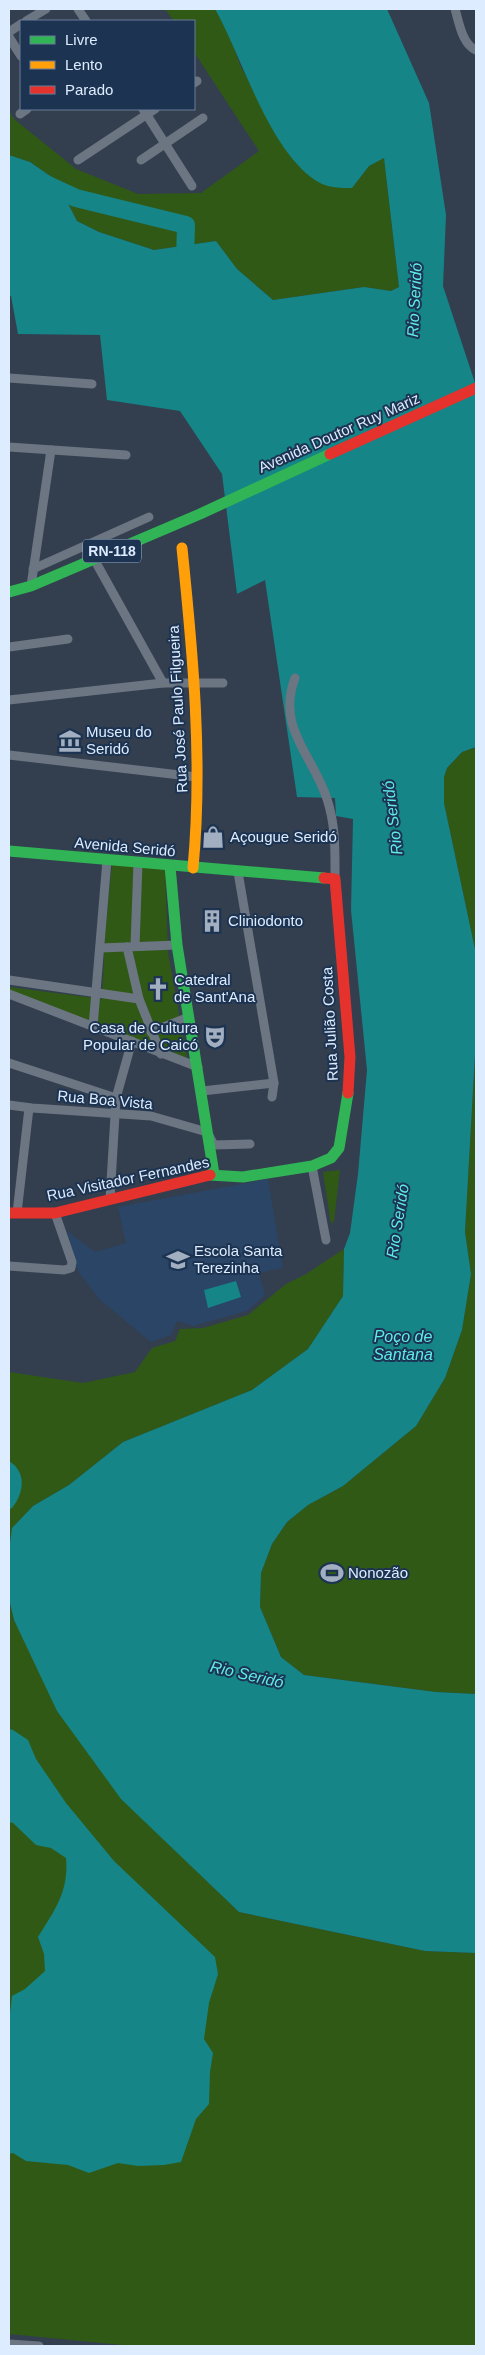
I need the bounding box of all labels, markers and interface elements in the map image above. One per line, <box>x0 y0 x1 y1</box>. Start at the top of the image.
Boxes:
legend <box>20 20 195 110</box>
text: Livre <box>65 31 98 48</box>
text: Lento <box>65 56 103 73</box>
text: Parado <box>65 81 113 98</box>
water label: Rio Seridó <box>404 262 425 338</box>
street label: Avenida Doutor Ruy Mariz <box>255 389 422 476</box>
road number: RN-118 <box>83 540 141 562</box>
street label: Rua José Paulo Filgueira <box>165 624 190 793</box>
place label: Museu do Seridó <box>86 723 152 757</box>
museum icon: Museu do Seridó <box>57 728 83 754</box>
water label: Rio Seridó <box>379 780 405 856</box>
shop icon: Açougue Seridó <box>200 824 226 850</box>
place label: Açougue Seridó <box>230 828 337 845</box>
street label: Avenida Seridó <box>74 834 176 859</box>
building icon: Cliniodonto <box>199 908 225 934</box>
place label: Cliniodonto <box>228 912 303 929</box>
street label: Rua Julião Costa <box>318 966 341 1082</box>
place label: Catedral de Sant'Ana <box>174 971 256 1005</box>
church icon: Catedral de Sant'Ana <box>145 976 171 1002</box>
place label: Casa de Cultura Popular de Caicó <box>83 1019 199 1053</box>
theatre icon: Casa de Cultura Popular de Caicó <box>202 1024 228 1050</box>
street label: Rua Boa Vista <box>57 1087 154 1112</box>
street label: Rua Visitador Fernandes <box>45 1153 211 1204</box>
water label: Rio Seridó <box>383 1183 412 1259</box>
place label: Escola Santa Terezinha <box>194 1242 283 1276</box>
school or university icon: Escola Santa Terezinha <box>165 1247 191 1273</box>
water label: Poço de Santana <box>373 1328 433 1363</box>
sports icon: Nonozão <box>319 1560 345 1586</box>
place label: Nonozão <box>348 1564 408 1581</box>
water label: Rio Seridó <box>209 1658 285 1691</box>

